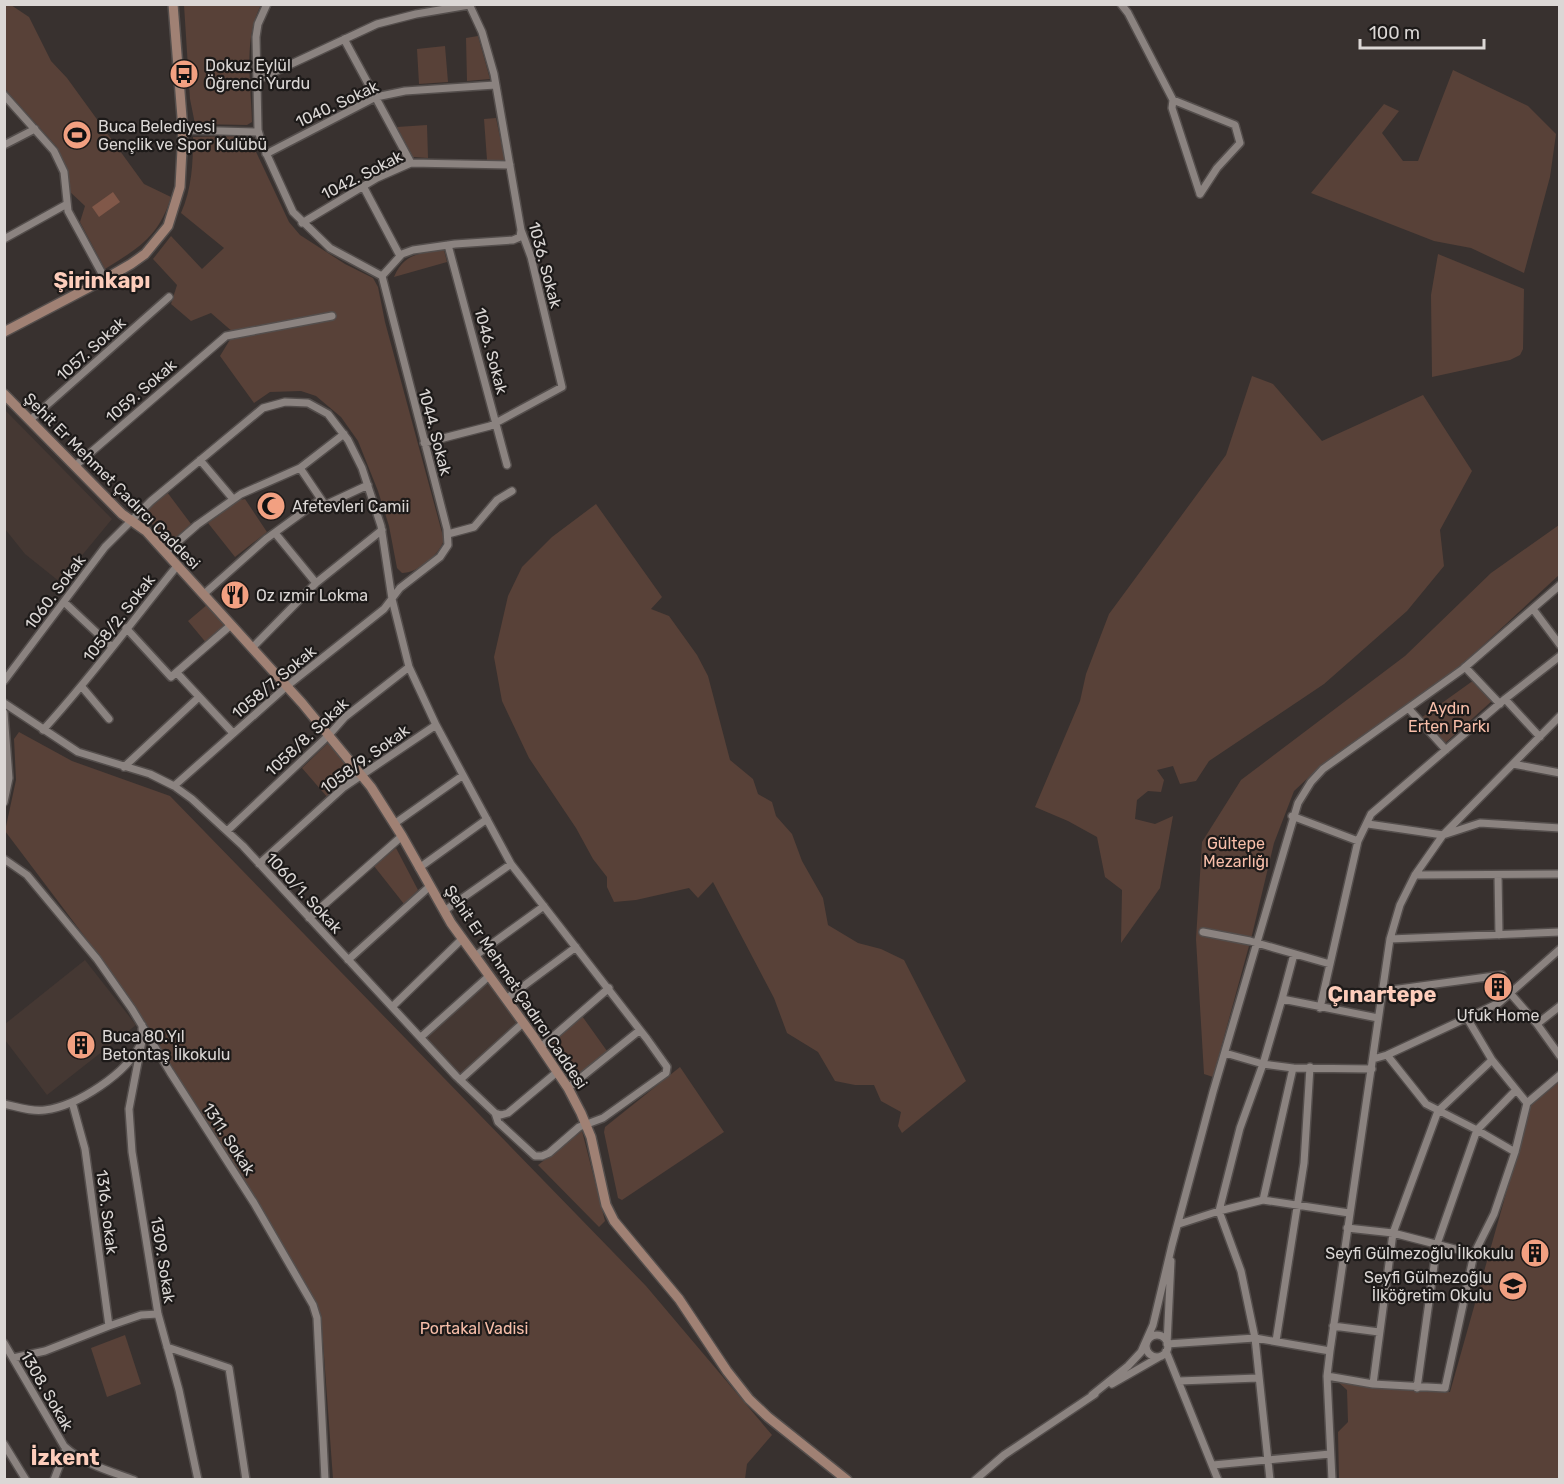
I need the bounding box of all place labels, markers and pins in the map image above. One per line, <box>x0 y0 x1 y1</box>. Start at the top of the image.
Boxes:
place label: Dokuz Eylül Öğrenci Yurdu <box>205 56 310 93</box>
bus stop icon: Dokuz Eylül Öğrenci Yurdu <box>168 58 200 90</box>
place label: Buca Belediyesi Gençlik ve Spor Kulübü <box>98 117 267 154</box>
sports icon: Buca Belediyesi Gençlik ve Spor Kulübü <box>61 119 93 151</box>
mosque icon: Afetevleri Camii <box>255 490 287 522</box>
place label: Afetevleri Camii <box>292 497 409 516</box>
restaurant icon: Oz ızmir Lokma <box>219 579 251 611</box>
place label: Oz ızmir Lokma <box>256 586 368 605</box>
building icon: Ufuk Home <box>1482 971 1514 1003</box>
place label: Ufuk Home <box>1457 1006 1539 1025</box>
place label: Buca 80.Yıl Betontaş İlkokulu <box>102 1027 231 1064</box>
building icon: Buca 80.Yıl Betontaş İlkokulu <box>65 1029 97 1061</box>
building icon: Seyfi Gülmezoğlu İlkokulu <box>1519 1237 1551 1269</box>
place label: Seyfi Gülmezoğlu İlkokulu <box>1325 1244 1514 1263</box>
place label: Seyfi Gülmezoğlu İlköğretim Okulu <box>1364 1268 1492 1305</box>
school or university icon: Seyfi Gülmezoğlu İlköğretim Okulu <box>1497 1270 1529 1302</box>

